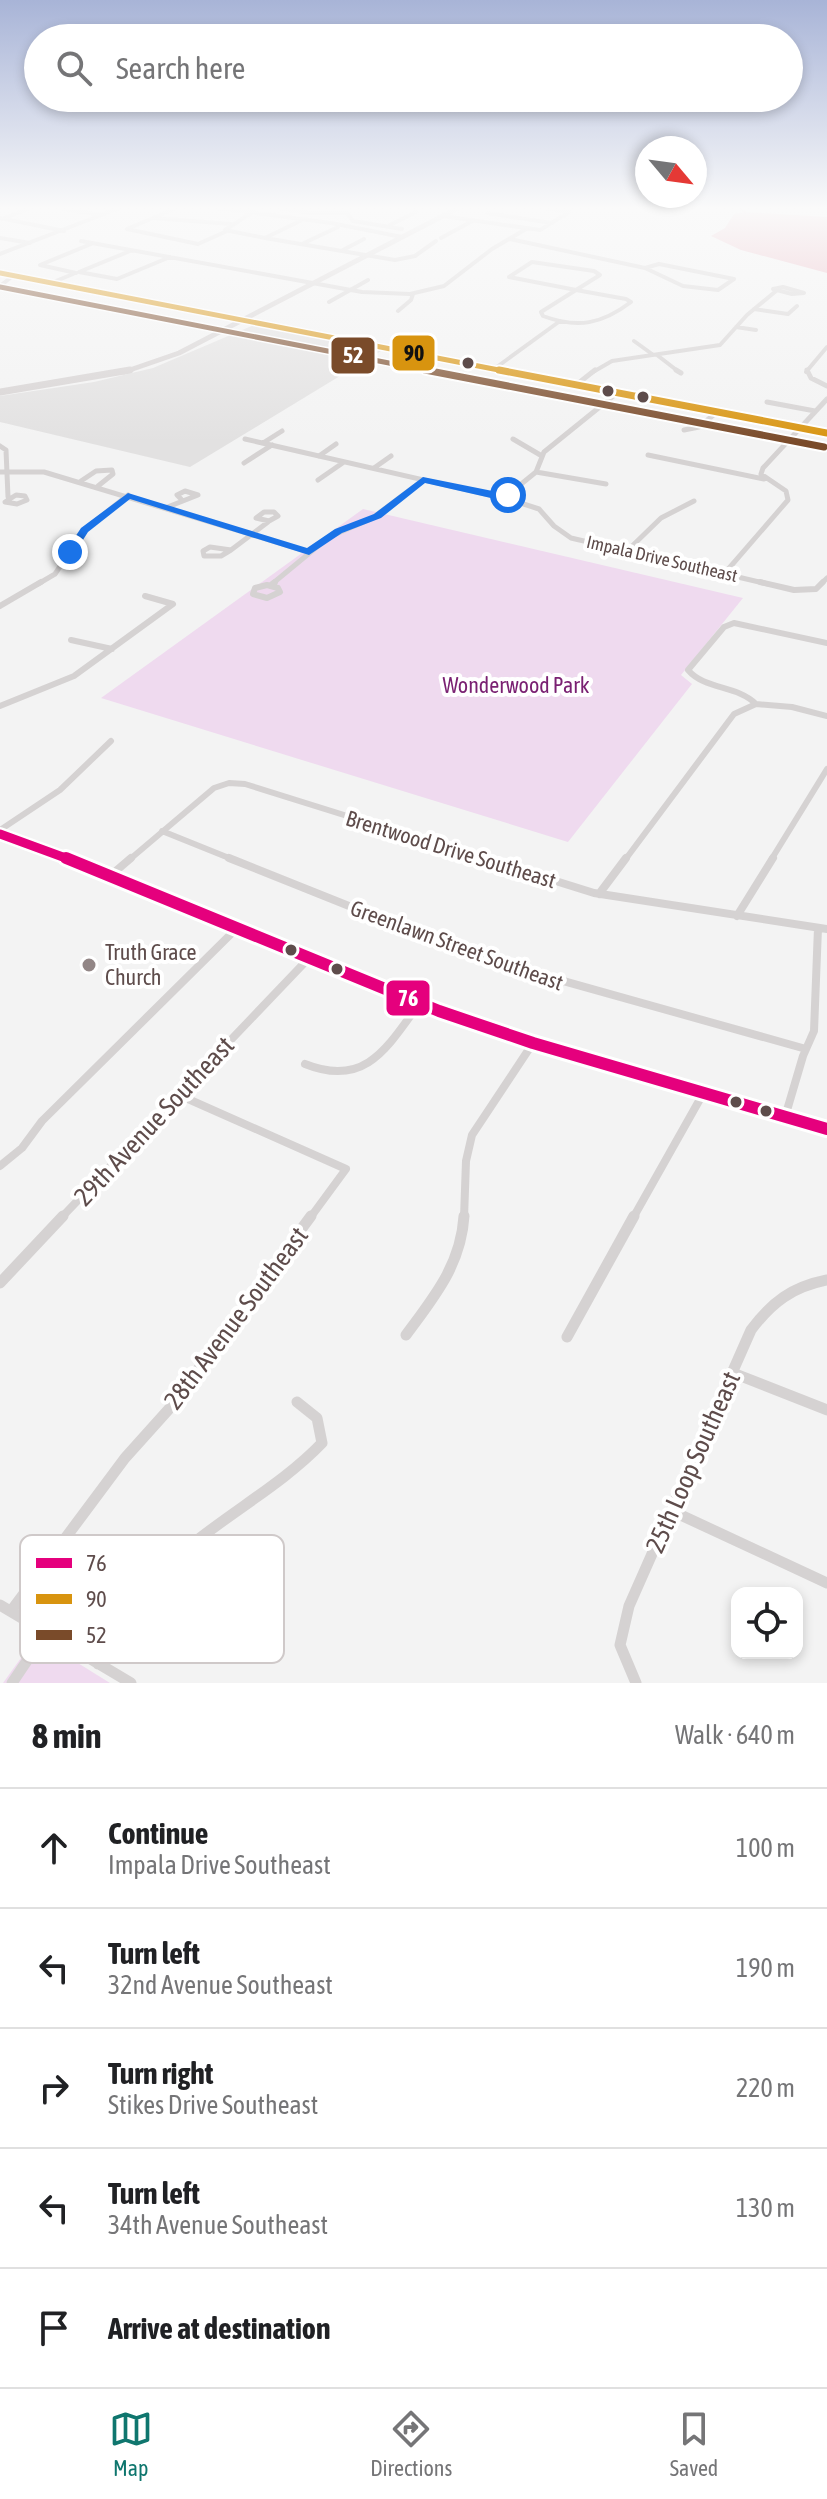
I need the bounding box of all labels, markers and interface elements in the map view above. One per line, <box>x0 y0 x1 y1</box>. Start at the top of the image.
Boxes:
search box <box>24 24 803 112</box>
icon: search <box>52 46 96 90</box>
text: Search here <box>116 51 245 85</box>
north arrow <box>635 136 707 208</box>
line badge: 90 <box>391 334 436 372</box>
line badge: 52 <box>330 336 376 375</box>
text: 90 <box>404 340 424 366</box>
text: 52 <box>343 342 363 368</box>
unlabelled marker <box>460 355 476 371</box>
unlabelled marker <box>600 383 616 399</box>
unlabelled marker <box>635 389 651 405</box>
route start <box>490 477 526 513</box>
street label: Impala Drive Southeast <box>585 531 740 586</box>
route end <box>52 534 88 570</box>
park label: Wonderwood Park <box>443 672 590 698</box>
street label: Brentwood Drive Southeast <box>343 805 559 893</box>
street label: Greenlawn Street Southeast <box>347 894 567 996</box>
place label: Truth Grace Church <box>105 939 197 990</box>
unlabelled marker <box>283 942 299 958</box>
marker: Truth Grace Church <box>80 956 98 974</box>
unlabelled marker <box>329 961 345 977</box>
line badge: 76 <box>385 979 431 1017</box>
text: 76 <box>398 985 418 1011</box>
street label: 29th Avenue Southeast <box>68 1030 240 1212</box>
unlabelled marker <box>728 1094 744 1110</box>
unlabelled marker <box>758 1103 774 1119</box>
street label: 28th Avenue Southeast <box>158 1221 314 1415</box>
street label: 25th Loop Southeast <box>640 1367 746 1557</box>
legend <box>20 1535 284 1663</box>
text: 76 <box>86 1550 107 1576</box>
text: 90 <box>86 1586 107 1612</box>
map controls <box>731 1587 803 1659</box>
button: locate <box>731 1587 803 1659</box>
text: 52 <box>86 1622 107 1648</box>
text: 8 min <box>32 1716 101 1755</box>
text: Walk · 640 m <box>675 1720 795 1750</box>
text: Continue <box>108 1816 208 1850</box>
icon: ahead <box>32 1826 76 1870</box>
text: 100 m <box>736 1833 795 1863</box>
text: Impala Drive Southeast <box>108 1850 331 1880</box>
text: Turn left <box>108 1936 200 1970</box>
icon: left <box>32 1946 76 1990</box>
text: 190 m <box>736 1953 795 1983</box>
text: 32nd Avenue Southeast <box>108 1970 333 2000</box>
text: Turn right <box>108 2056 214 2090</box>
icon: right <box>32 2066 76 2110</box>
text: 220 m <box>736 2073 795 2103</box>
text: Stikes Drive Southeast <box>108 2090 318 2120</box>
text: Turn left <box>108 2176 200 2210</box>
icon: left <box>32 2186 76 2230</box>
text: 130 m <box>736 2193 795 2223</box>
text: 34th Avenue Southeast <box>108 2210 328 2240</box>
icon: arrive <box>32 2306 76 2350</box>
text: Arrive at destination <box>108 2311 330 2345</box>
tab: Map <box>109 2407 153 2481</box>
tab: Directions <box>370 2407 452 2481</box>
tab: Saved <box>670 2407 718 2481</box>

